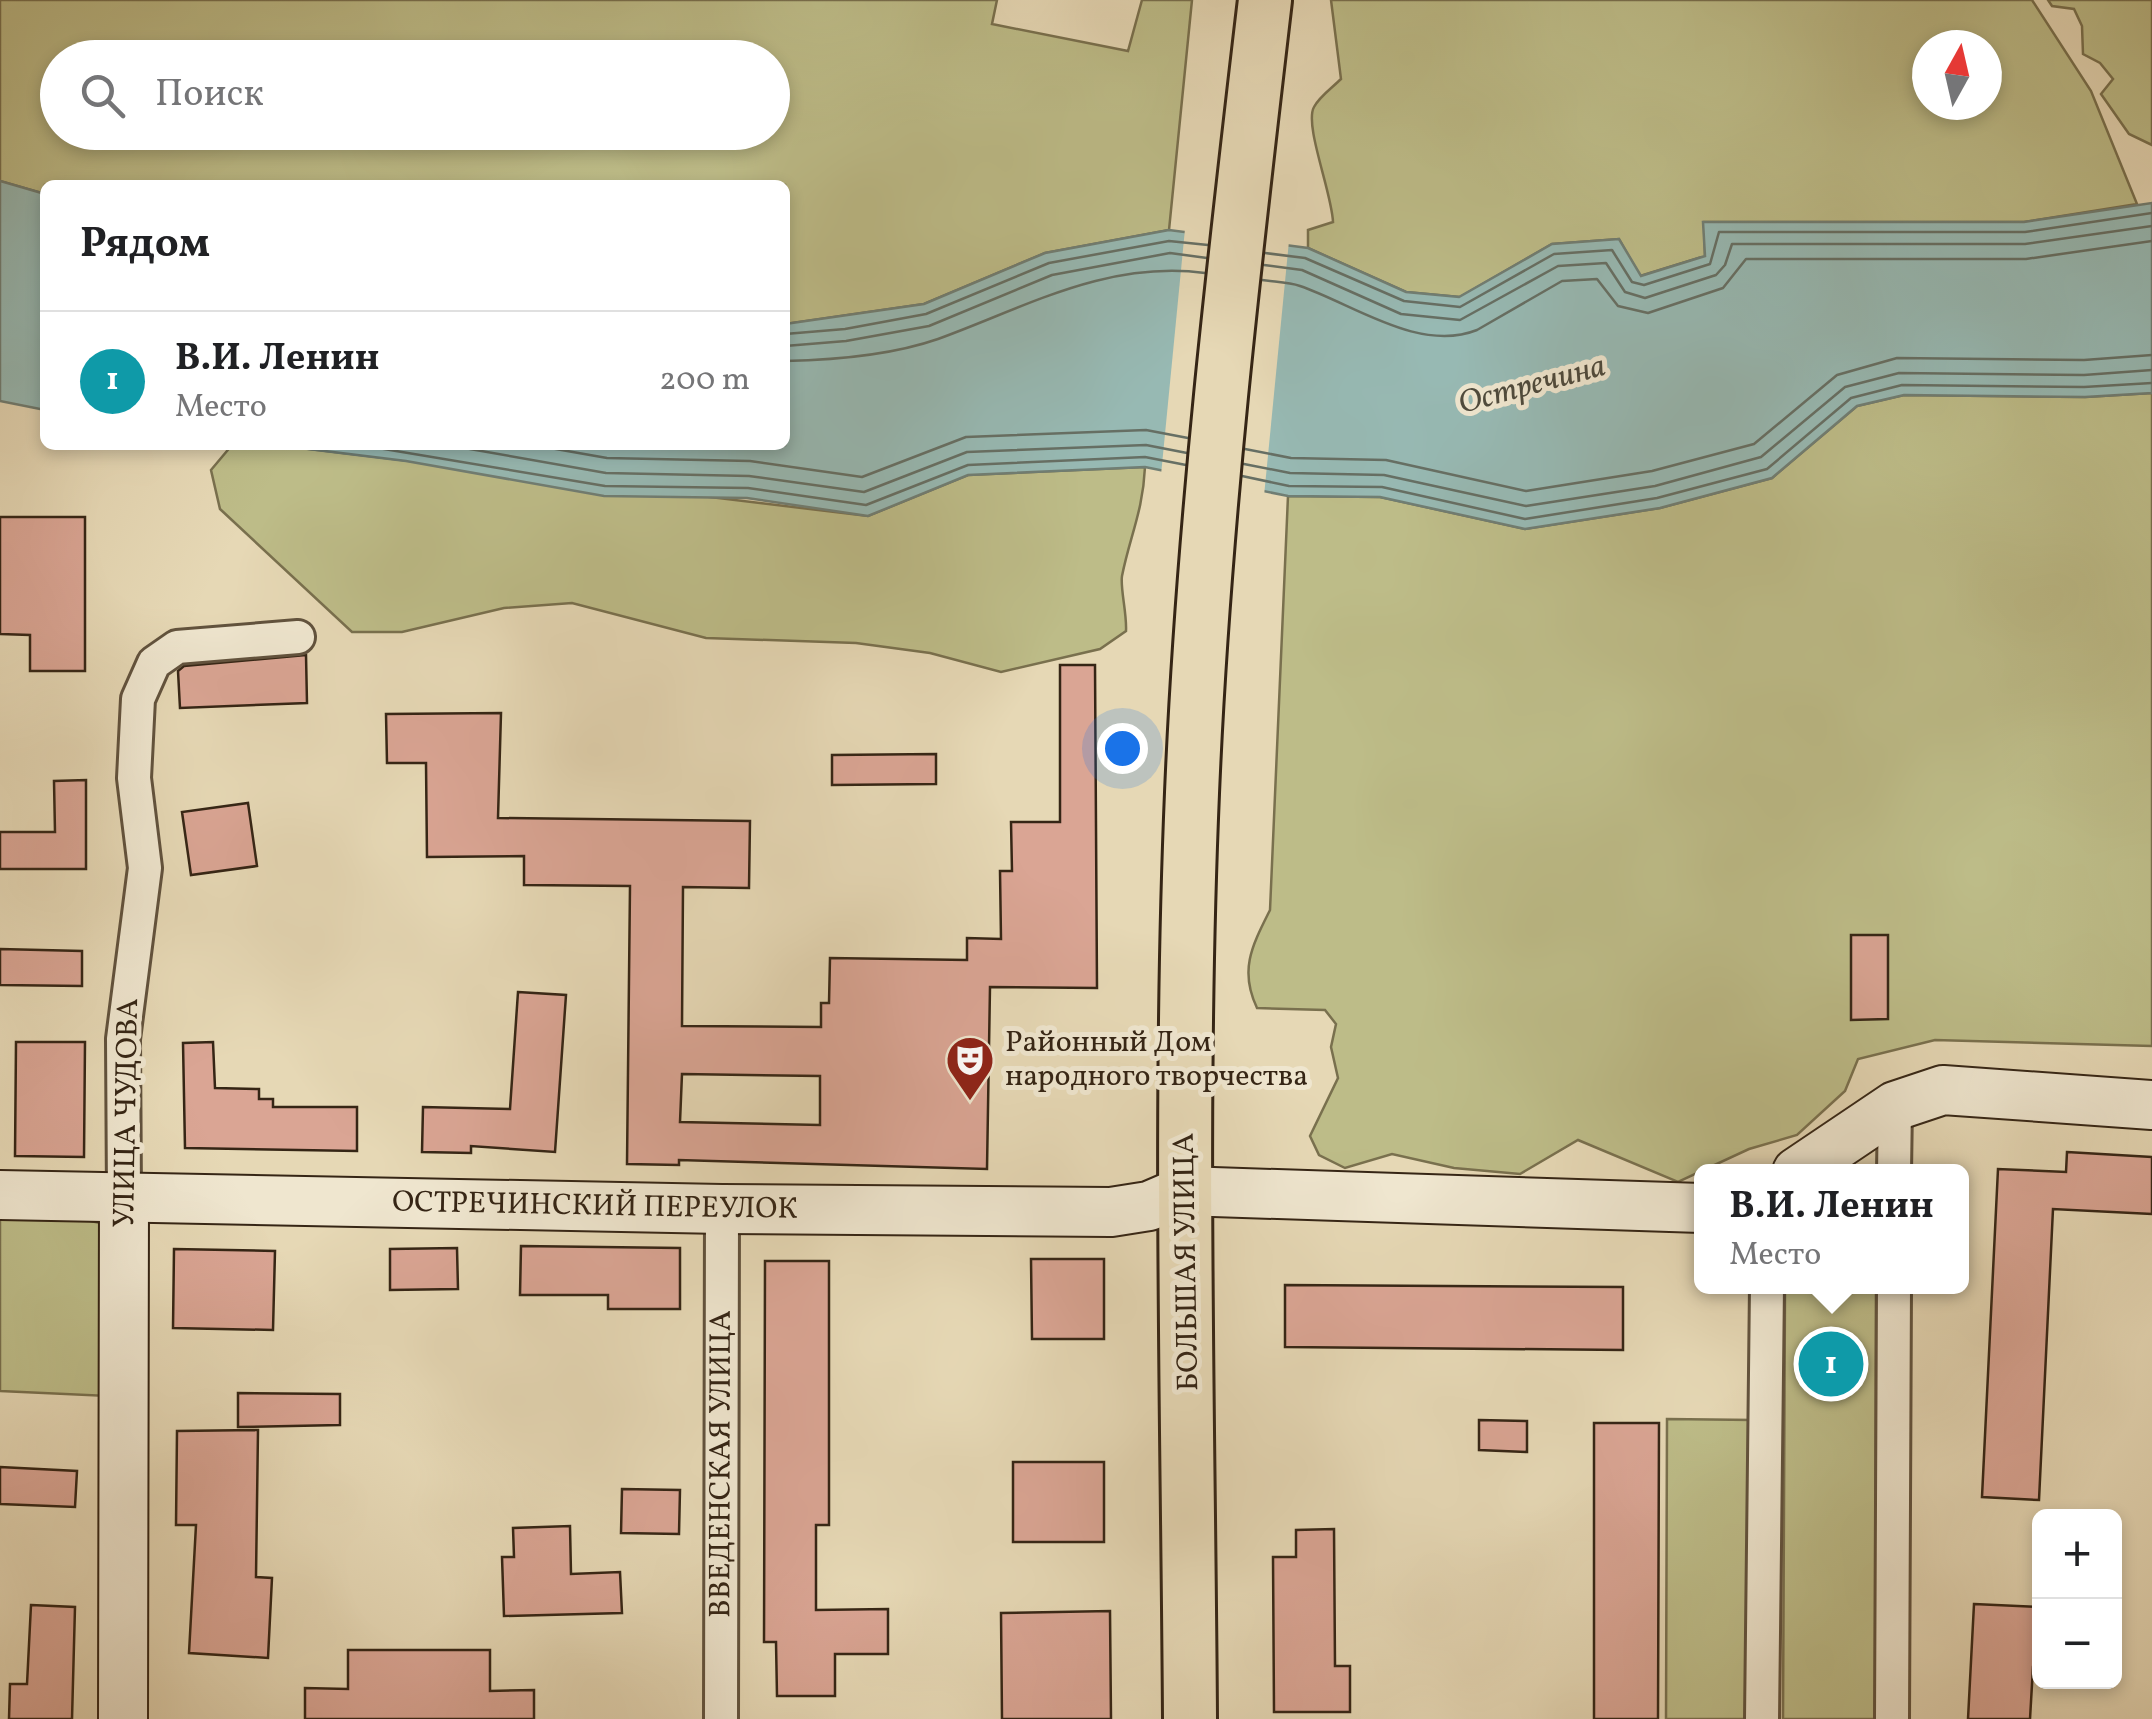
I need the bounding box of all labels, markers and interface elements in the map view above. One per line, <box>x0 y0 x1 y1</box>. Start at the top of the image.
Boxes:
north arrow <box>1912 30 2002 120</box>
search box <box>40 40 790 150</box>
icon: search <box>75 68 130 123</box>
text: Поиск <box>155 69 264 122</box>
text: Рядом <box>80 216 210 275</box>
text: В.И. Ленин <box>175 333 379 386</box>
water label: Остречина <box>1453 345 1611 427</box>
text: 1 <box>106 359 119 403</box>
text: 200 m <box>659 359 750 403</box>
text: Место <box>175 386 267 430</box>
your location <box>1097 723 1148 774</box>
street label: УЛИЦА ЧУДОВА <box>104 998 150 1228</box>
place label: Районный Дом народного творчества <box>1005 1022 1308 1098</box>
theatre icon: Районный Дом народного творчества <box>944 1034 996 1102</box>
street label: БОЛЬШАЯ УЛИЦА <box>1164 1132 1210 1392</box>
popup <box>1694 1164 1969 1294</box>
text: В.И. Ленин <box>1729 1181 1934 1234</box>
street label: ОСТРЕЧИНСКИЙ ПЕРЕУЛОК <box>392 1182 798 1231</box>
text: Место <box>1729 1234 1821 1278</box>
street label: ВВЕДЕНСКАЯ УЛИЦА <box>700 1310 743 1618</box>
pin: 1 <box>1798 1326 1864 1402</box>
map controls <box>2032 1509 2122 1689</box>
button: + <box>2032 1509 2122 1599</box>
button: − <box>2032 1599 2122 1689</box>

